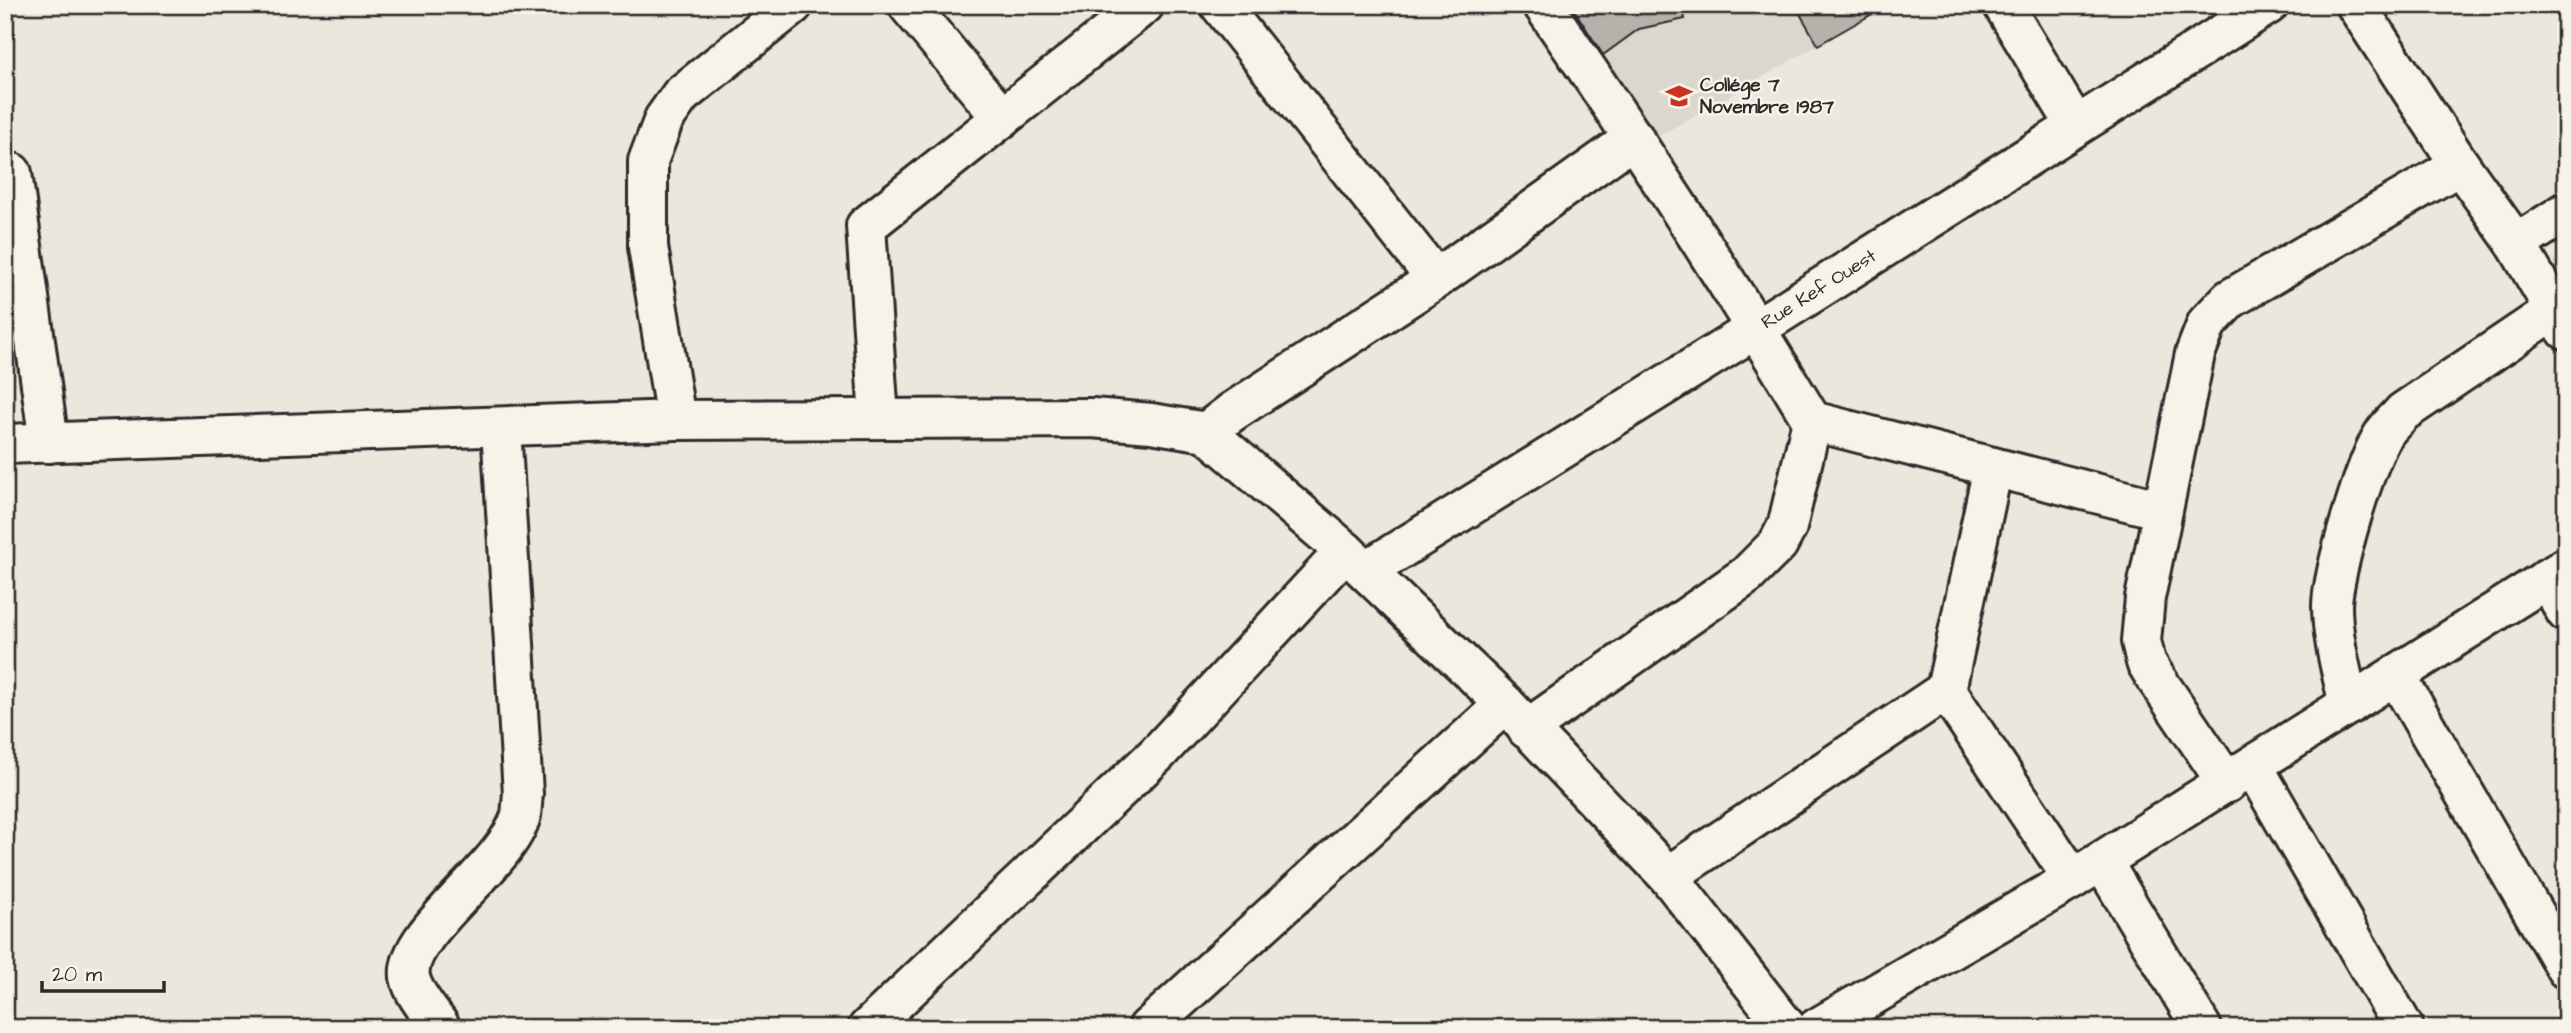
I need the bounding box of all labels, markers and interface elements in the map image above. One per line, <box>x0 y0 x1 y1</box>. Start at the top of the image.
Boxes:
place label: Collége 7 Novembre 1987 <box>1700 72 1834 121</box>
school or university icon: Collége 7 Novembre 1987 <box>1664 81 1694 111</box>
street label: Rue Kef Ouest <box>1756 242 1882 336</box>
scale bar <box>42 949 164 993</box>
text: 20 m <box>52 960 103 989</box>

